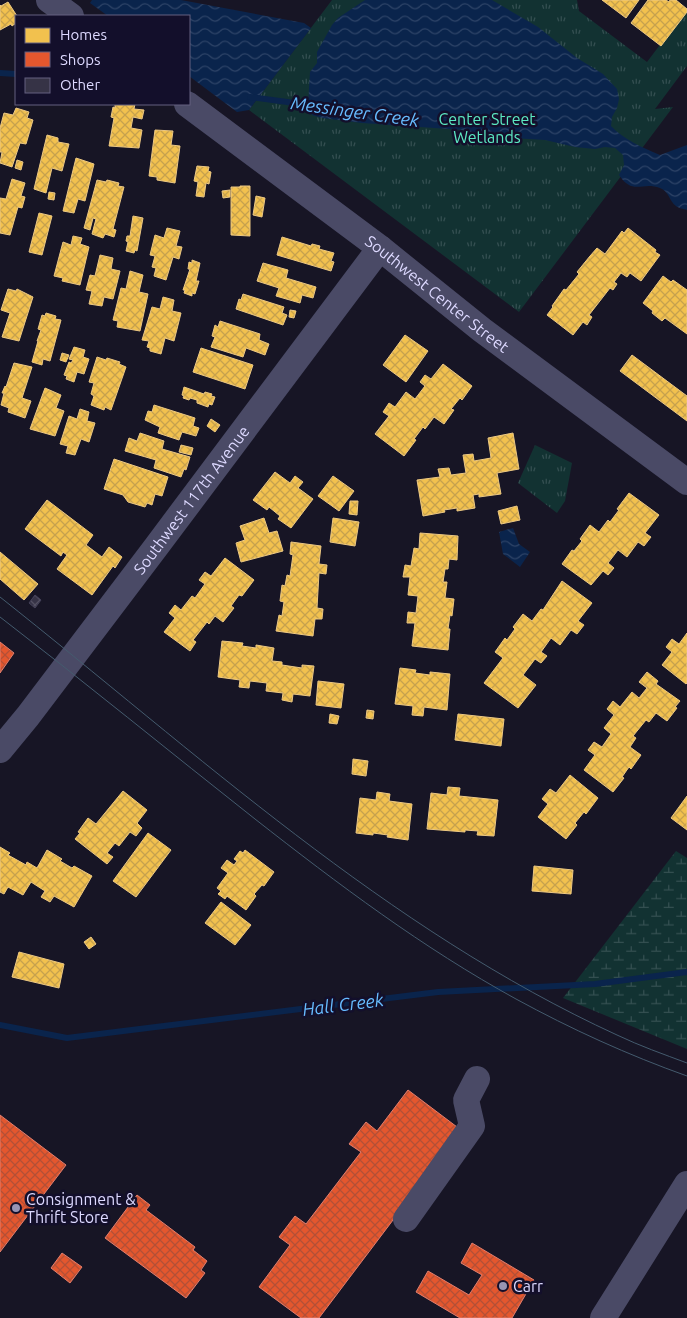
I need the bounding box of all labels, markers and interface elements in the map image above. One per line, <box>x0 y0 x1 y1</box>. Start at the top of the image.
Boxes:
legend <box>15 15 190 105</box>
text: Homes <box>60 26 107 43</box>
text: Shops <box>60 51 101 68</box>
text: Other <box>60 76 100 93</box>
water label: Messinger Creek <box>290 92 421 130</box>
park label: Center Street Wetlands <box>438 110 536 146</box>
street label: Southwest Center Street <box>362 231 513 356</box>
street label: Southwest 117th Avenue <box>130 422 253 577</box>
water label: Hall Creek <box>301 989 385 1019</box>
place label: Consignment & Thrift Store <box>26 1190 136 1226</box>
marker: Consignment & Thrift Store <box>10 1202 22 1214</box>
place label: Carr <box>513 1277 543 1295</box>
marker: Carr <box>497 1280 509 1292</box>

